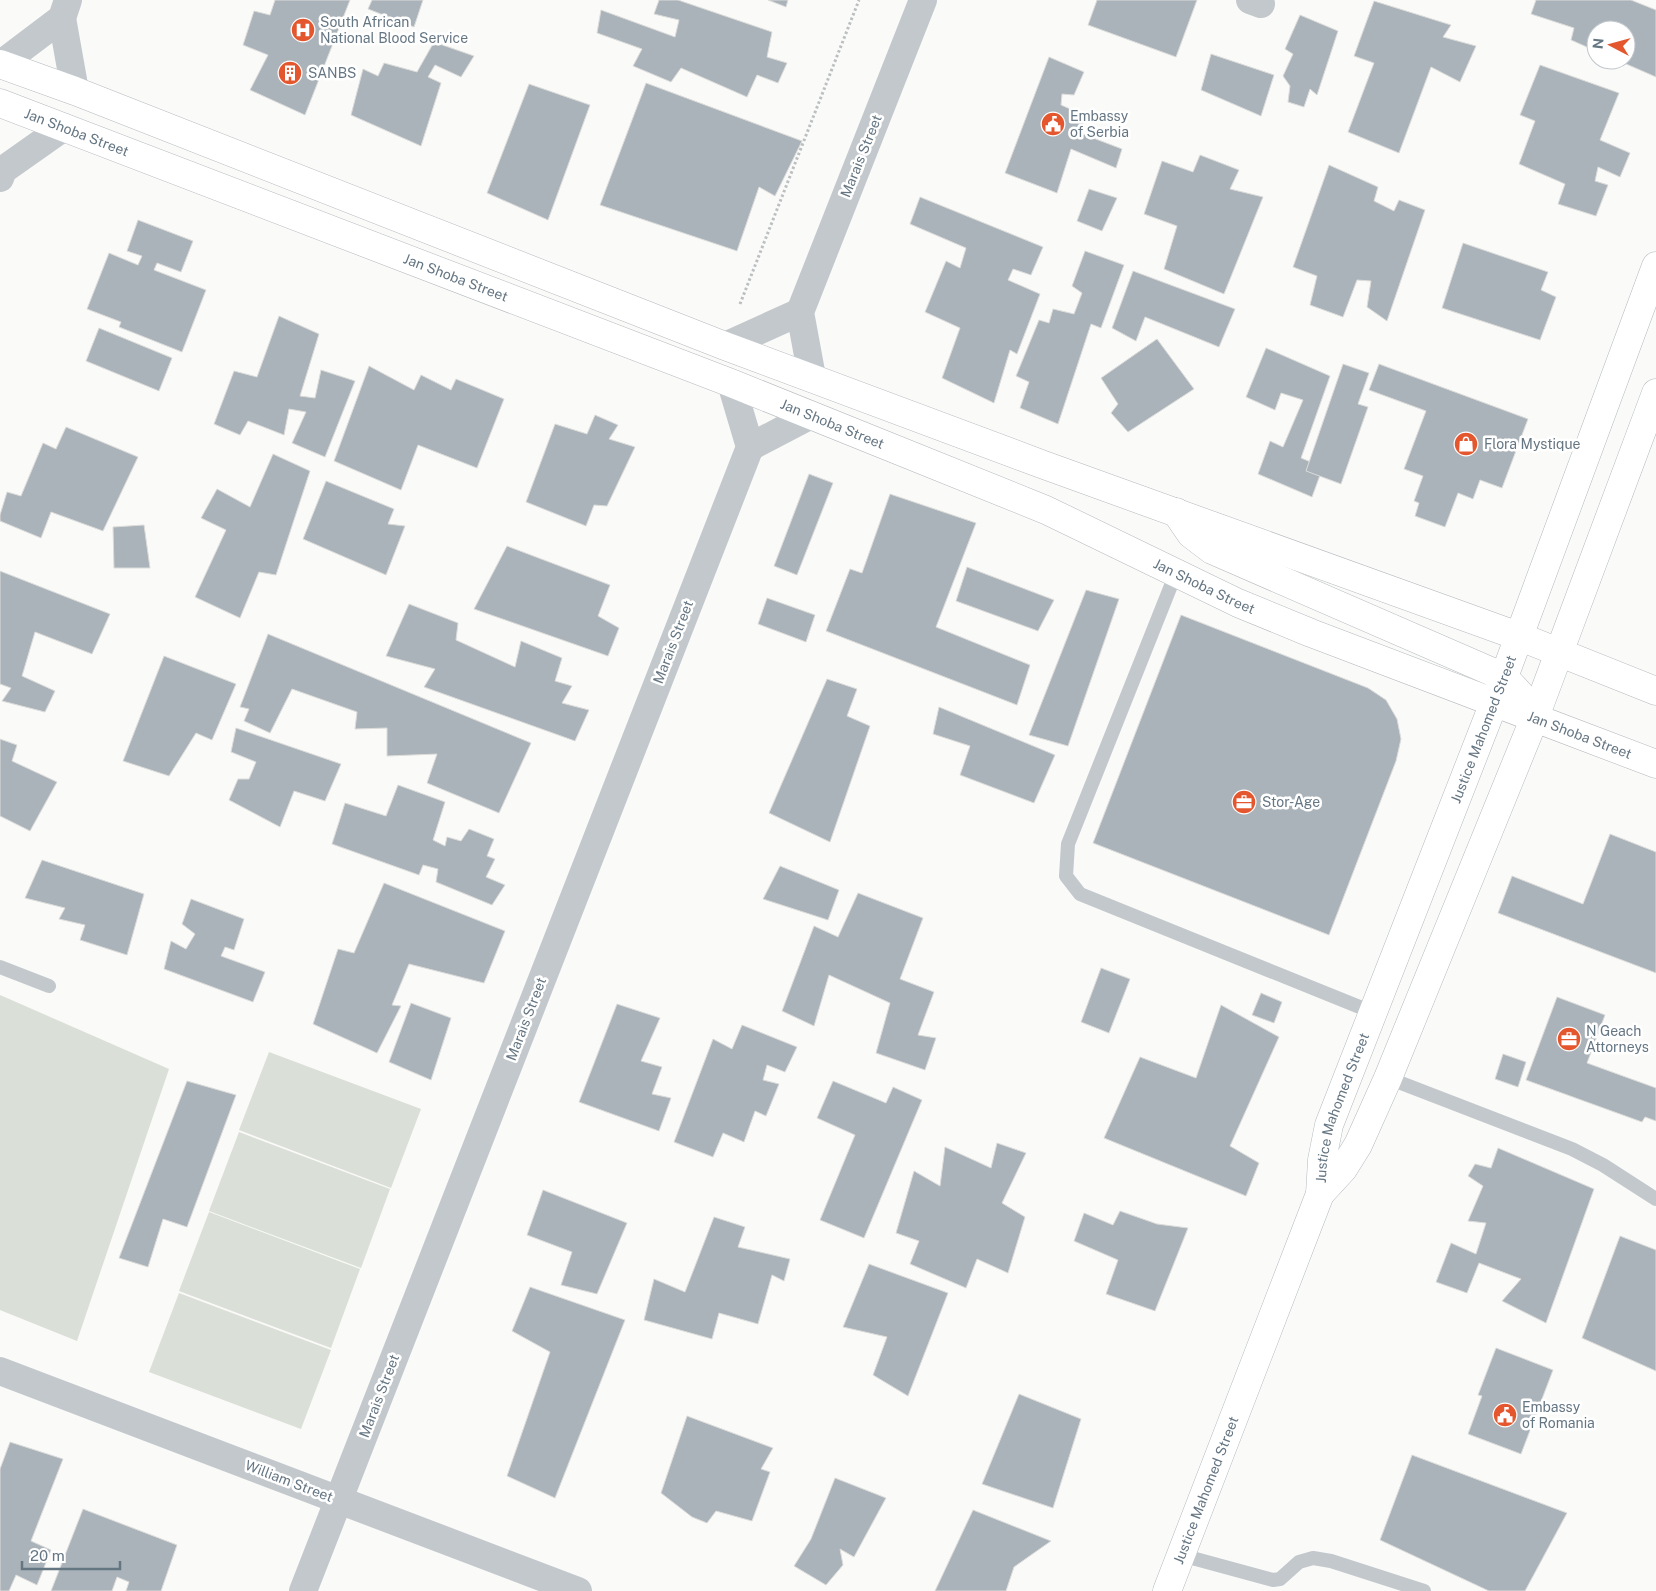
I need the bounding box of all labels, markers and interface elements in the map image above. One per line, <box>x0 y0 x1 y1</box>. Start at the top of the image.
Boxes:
place label: South African National Blood Service <box>320 14 468 46</box>
hospital icon: South African National Blood Service <box>290 17 316 43</box>
north arrow <box>1586 20 1636 70</box>
text: N <box>1590 37 1607 50</box>
building icon: SANBS <box>277 60 303 86</box>
place label: SANBS <box>308 65 356 81</box>
street label: Jan Shoba Street <box>22 105 131 160</box>
place label: Embassy of Serbia <box>1070 108 1129 140</box>
public building icon: Embassy of Serbia <box>1040 111 1066 137</box>
street label: Marais Street <box>837 112 885 200</box>
street label: Jan Shoba Street <box>401 250 510 305</box>
street label: Jan Shoba Street <box>778 396 886 452</box>
shop icon: Flora Mystique <box>1453 431 1479 457</box>
place label: Flora Mystique <box>1484 436 1581 452</box>
street label: Jan Shoba Street <box>1151 555 1257 617</box>
street label: Marais Street <box>650 598 696 686</box>
street label: Justice Mahomed Street <box>1448 653 1519 805</box>
street label: Jan Shoba Street <box>1525 708 1634 762</box>
office icon: Stor-Age <box>1231 789 1257 815</box>
place label: Stor-Age <box>1262 794 1320 810</box>
street label: Marais Street <box>503 975 549 1063</box>
place label: N Geach Attorneys <box>1586 1023 1649 1055</box>
office icon: N Geach Attorneys <box>1556 1026 1582 1052</box>
street label: Justice Mahomed Street <box>1313 1030 1372 1184</box>
street label: Marais Street <box>356 1352 402 1440</box>
place label: Embassy of Romania <box>1522 1399 1595 1431</box>
public building icon: Embassy of Romania <box>1492 1402 1518 1428</box>
street label: Justice Mahomed Street <box>1170 1414 1242 1566</box>
street label: William Street <box>243 1457 335 1505</box>
scale bar <box>22 1538 120 1570</box>
text: 20 m <box>30 1547 65 1564</box>

